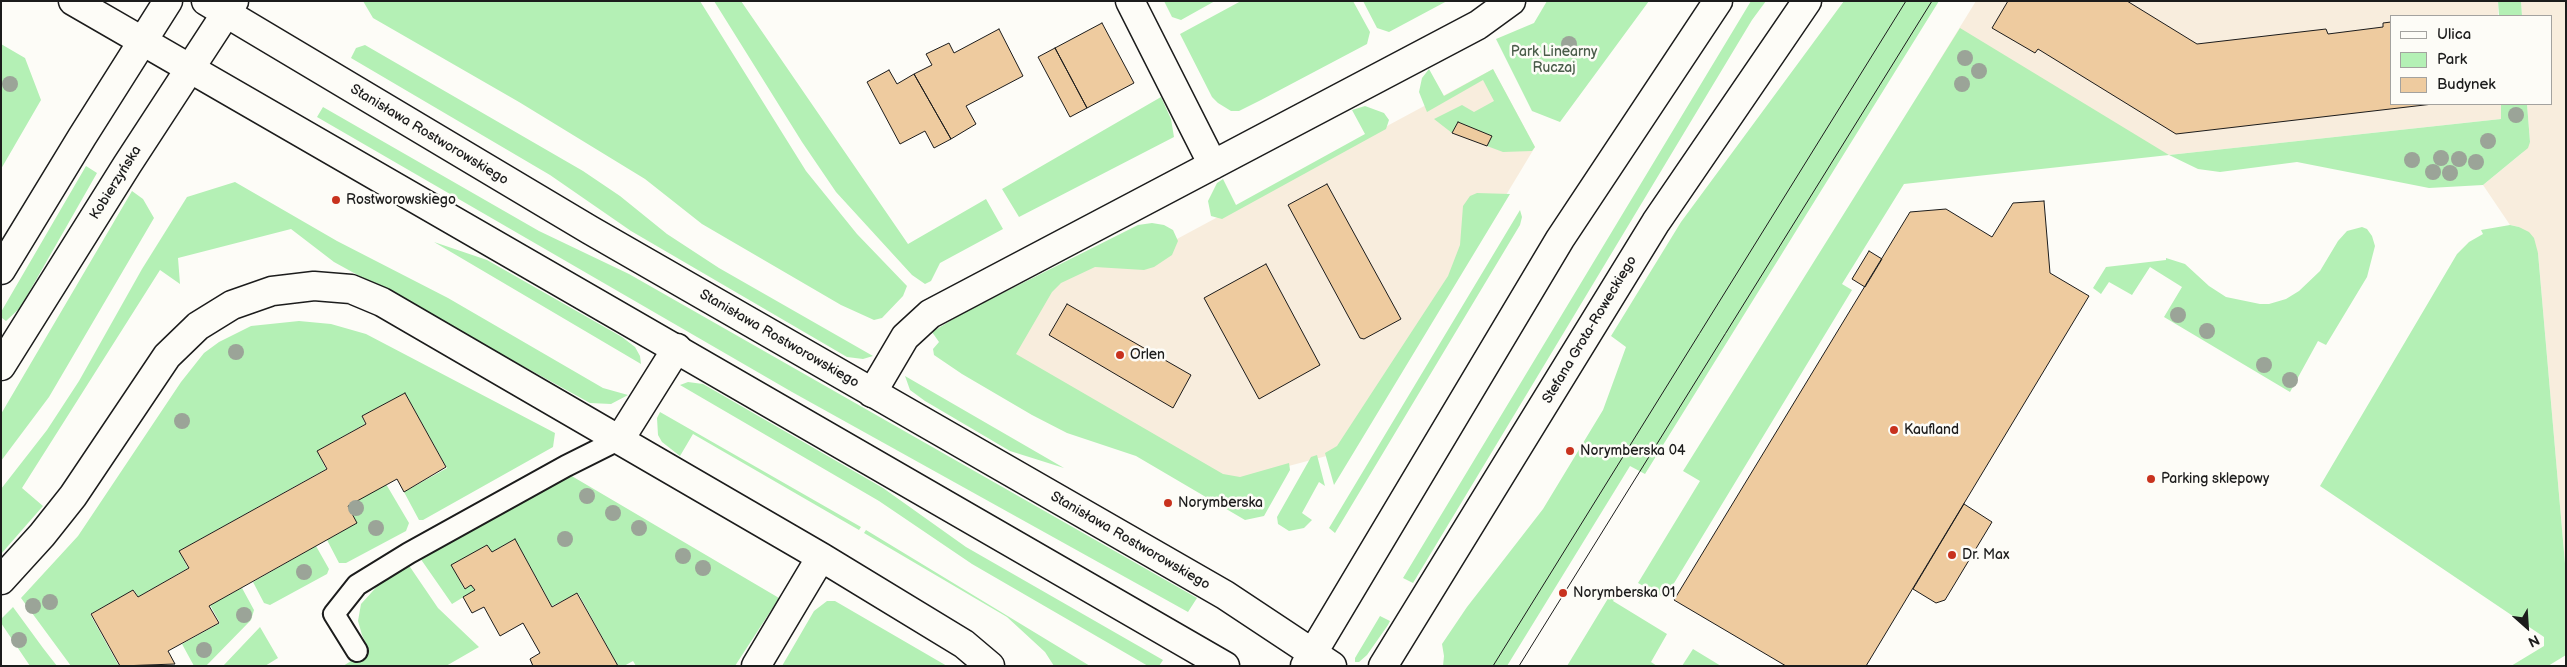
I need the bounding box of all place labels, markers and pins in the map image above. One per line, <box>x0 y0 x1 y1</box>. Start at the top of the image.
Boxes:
place label: Rostworowskiego <box>346 192 456 208</box>
marker: Rostworowskiego <box>330 194 342 206</box>
place label: Orlen <box>1130 347 1165 363</box>
marker: Orlen <box>1114 349 1126 361</box>
place label: Kaufland <box>1904 422 1959 438</box>
marker: Kaufland <box>1888 424 1900 436</box>
place label: Norymberska 04 <box>1580 443 1686 459</box>
marker: Norymberska 04 <box>1564 445 1576 457</box>
place label: Parking sklepowy <box>2161 471 2269 487</box>
marker: Parking sklepowy <box>2145 473 2157 485</box>
place label: Norymberska <box>1178 495 1263 511</box>
marker: Norymberska <box>1162 497 1174 509</box>
place label: Dr. Max <box>1962 547 2010 563</box>
marker: Dr. Max <box>1946 549 1958 561</box>
place label: Norymberska 01 <box>1573 585 1675 601</box>
marker: Norymberska 01 <box>1557 587 1569 599</box>

